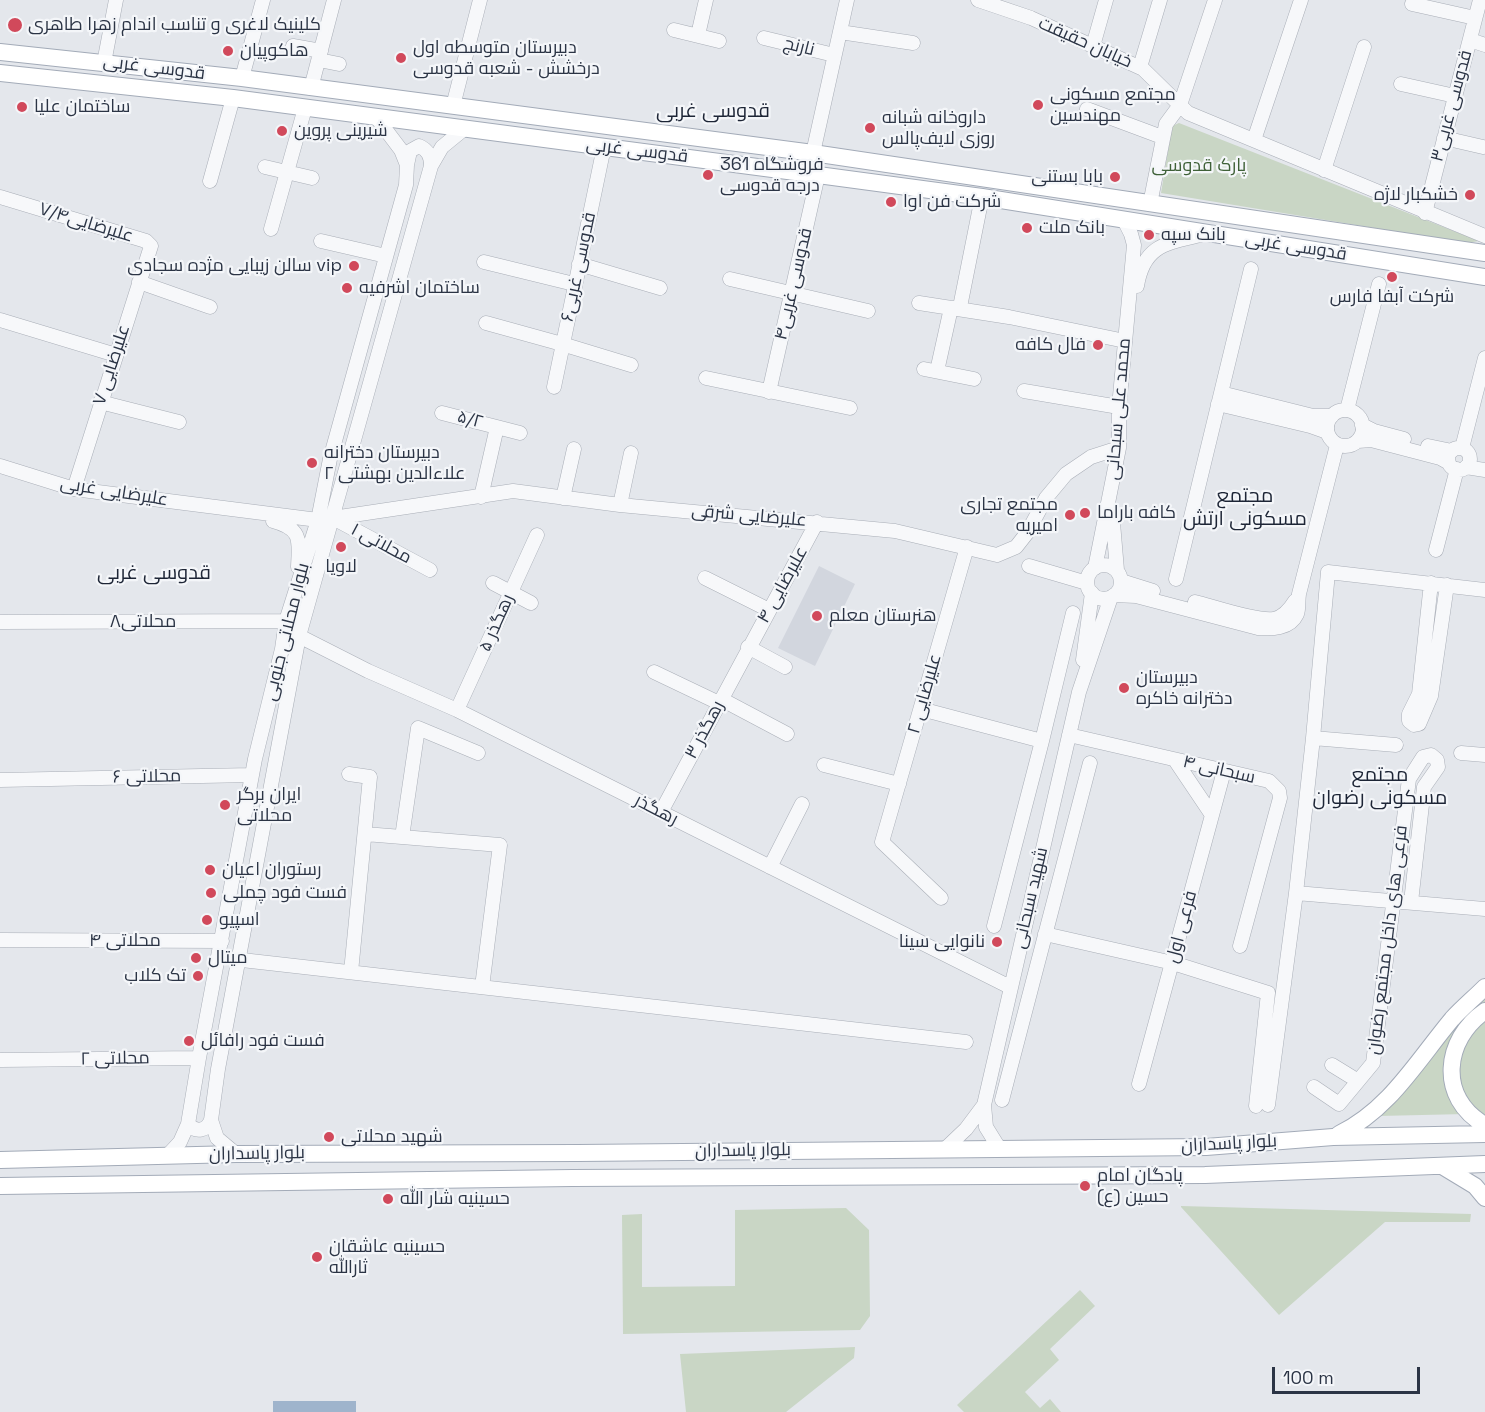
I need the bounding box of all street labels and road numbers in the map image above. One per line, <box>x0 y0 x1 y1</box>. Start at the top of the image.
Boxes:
street label: خیابان حقیقت <box>1035 13 1135 73</box>
street label: نارنج <box>781 33 817 61</box>
street label: قدوسی غربی۳ <box>1427 48 1477 164</box>
street label: قدوسی غربی <box>102 51 206 85</box>
street label: قدوسی غربی <box>585 134 689 168</box>
street label: علیرضایی۷/۴ <box>36 198 136 248</box>
street label: قدوسی غربی۶ <box>557 210 601 324</box>
street label: قدوسی غربی۴ <box>771 226 817 342</box>
street label: قدوسی غربی <box>1244 228 1348 266</box>
street label: ۷ علیرضایی <box>89 322 135 408</box>
street label: محمد علی سبحانی <box>1102 337 1136 481</box>
street label: ۵/۲ <box>455 406 485 434</box>
street label: علیرضایی غربی <box>58 473 170 511</box>
street label: علیرضایی شرقی <box>691 500 807 532</box>
street label: ۱ محلاتی <box>347 519 415 569</box>
street label: ۴ علیرضایی <box>753 543 813 627</box>
street label: بلوار محلاتی جنوبی <box>259 561 315 703</box>
street label: ۵ رهگذر <box>475 591 519 655</box>
street label: محلاتی۸ <box>110 611 176 633</box>
street label: ۲ علیرضایی <box>903 652 947 736</box>
street label: ۳ رهگذر <box>681 697 729 763</box>
street label: سبحانی ۴ <box>1181 751 1257 789</box>
street label: ۶ محلاتی <box>113 766 181 788</box>
street label: رهگذر <box>631 790 681 830</box>
street label: فرعی های داخل مجتمع رضوان <box>1363 824 1413 1056</box>
street label: شهید سبحانی <box>1009 845 1053 951</box>
street label: فرعی اول <box>1162 888 1202 966</box>
street label: ۴ محلاتی <box>89 930 161 952</box>
street label: ۲ محلاتی <box>80 1048 150 1070</box>
street label: بلوار پاسداران <box>1181 1131 1277 1157</box>
street label: بلوار پاسداران <box>695 1139 791 1163</box>
street label: بلوار پاسداران <box>209 1142 305 1166</box>

